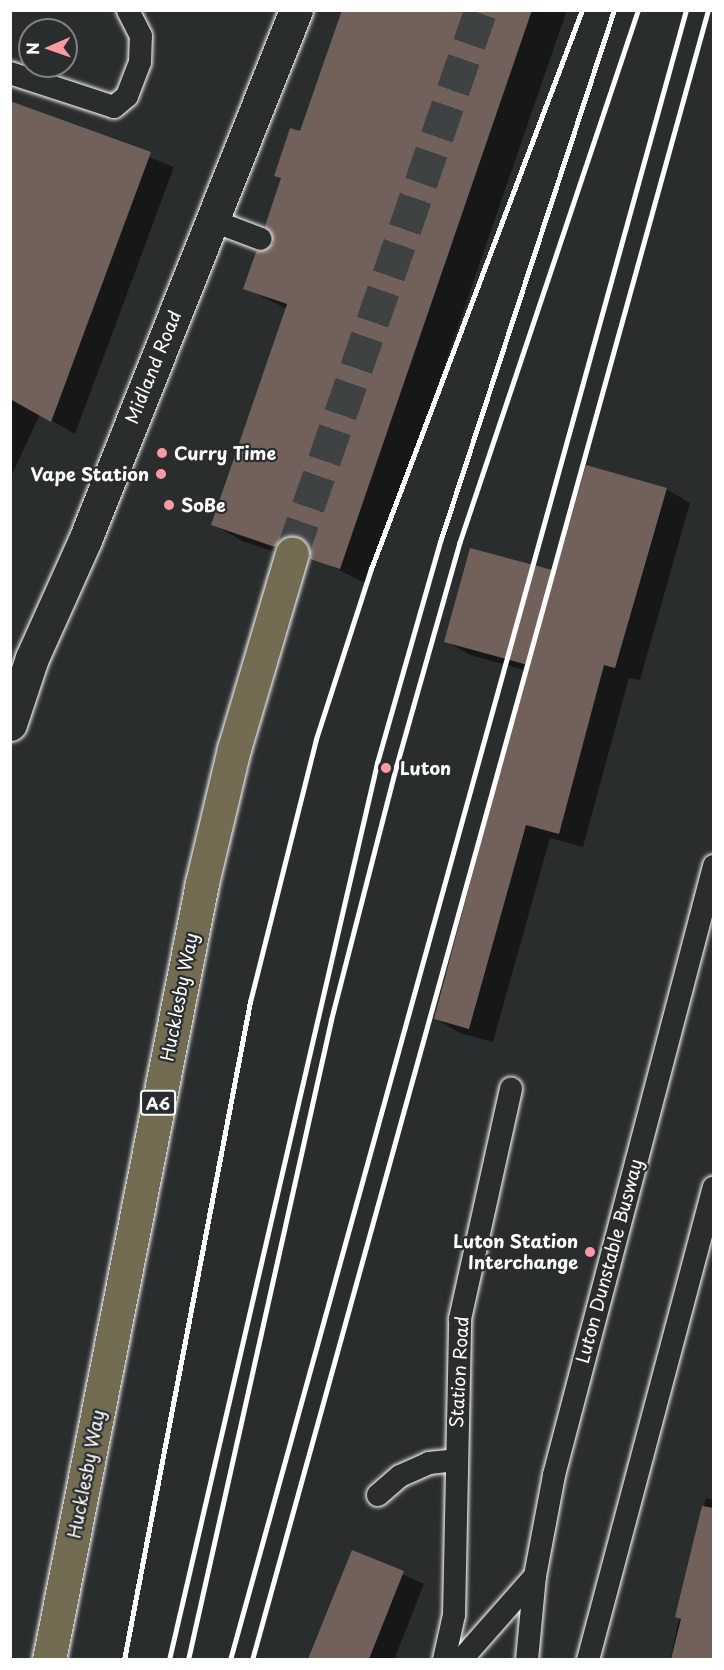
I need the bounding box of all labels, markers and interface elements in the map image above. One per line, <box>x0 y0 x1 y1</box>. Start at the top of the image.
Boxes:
north arrow <box>18 18 78 78</box>
text: N <box>20 42 44 55</box>
street label: Midland Road <box>121 308 185 426</box>
place label: Curry Time <box>174 442 276 464</box>
marker: Curry Time <box>155 446 169 460</box>
place label: Vape Station <box>31 463 149 485</box>
marker: Vape Station <box>154 467 168 481</box>
place label: SoBe <box>181 494 226 516</box>
marker: SoBe <box>162 498 176 512</box>
place label: Luton <box>400 757 451 779</box>
marker: Luton <box>377 759 395 777</box>
street label: Hucklesby Way <box>156 930 202 1064</box>
road number: A6 <box>140 1090 176 1116</box>
street label: Luton Dunstable Busway <box>571 1156 647 1366</box>
place label: Luton Station Interchange <box>453 1231 578 1274</box>
marker: Luton Station Interchange <box>583 1245 597 1259</box>
street label: Station Road <box>445 1316 473 1428</box>
street label: Hucklesby Way <box>63 1407 109 1541</box>

